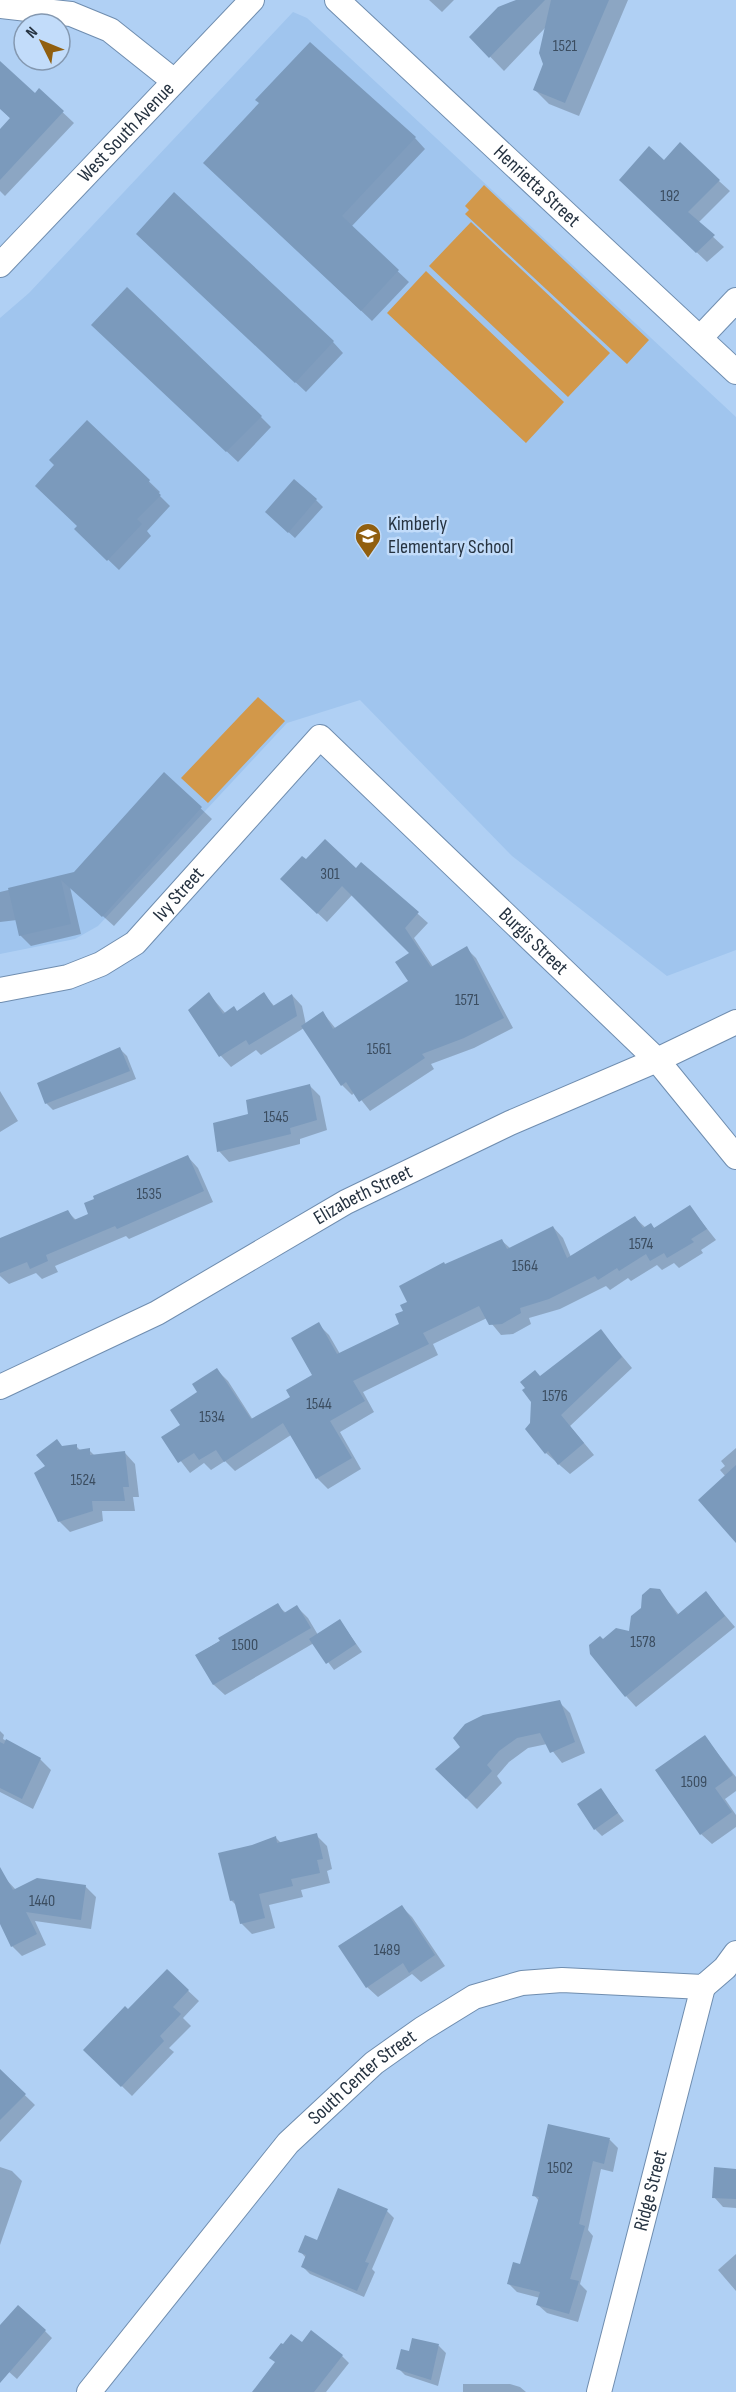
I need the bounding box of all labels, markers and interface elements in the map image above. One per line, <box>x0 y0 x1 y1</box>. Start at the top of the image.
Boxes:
north arrow <box>12 12 72 72</box>
text: N <box>22 23 42 42</box>
house number: 1521 <box>553 37 578 56</box>
street label: West South Avenue <box>73 77 179 187</box>
street label: Henrietta Street <box>488 140 585 232</box>
house number: 192 <box>660 187 680 206</box>
place label: Kimberly Elementary School <box>388 512 514 559</box>
school or university icon: Kimberly Elementary School <box>353 521 383 559</box>
street label: Ivy Street <box>148 862 209 927</box>
house number: 301 <box>320 865 340 884</box>
street label: Burgis Street <box>494 903 573 980</box>
house number: 1571 <box>455 991 479 1010</box>
house number: 1561 <box>367 1040 392 1059</box>
house number: 1545 <box>263 1108 289 1127</box>
street label: Elizabeth Street <box>309 1160 416 1230</box>
house number: 1535 <box>136 1185 162 1204</box>
house number: 1574 <box>629 1235 653 1254</box>
house number: 1564 <box>512 1257 538 1276</box>
house number: 1576 <box>542 1387 568 1406</box>
house number: 1544 <box>306 1395 332 1414</box>
house number: 1534 <box>199 1408 225 1427</box>
house number: 1524 <box>70 1471 96 1490</box>
house number: 1578 <box>630 1633 656 1652</box>
house number: 1500 <box>232 1636 258 1655</box>
house number: 1509 <box>681 1773 707 1792</box>
house number: 1440 <box>29 1892 55 1911</box>
house number: 1489 <box>374 1941 400 1960</box>
street label: South Center Street <box>303 2025 421 2130</box>
street label: Ridge Street <box>629 2147 673 2234</box>
house number: 1502 <box>547 2159 573 2178</box>

